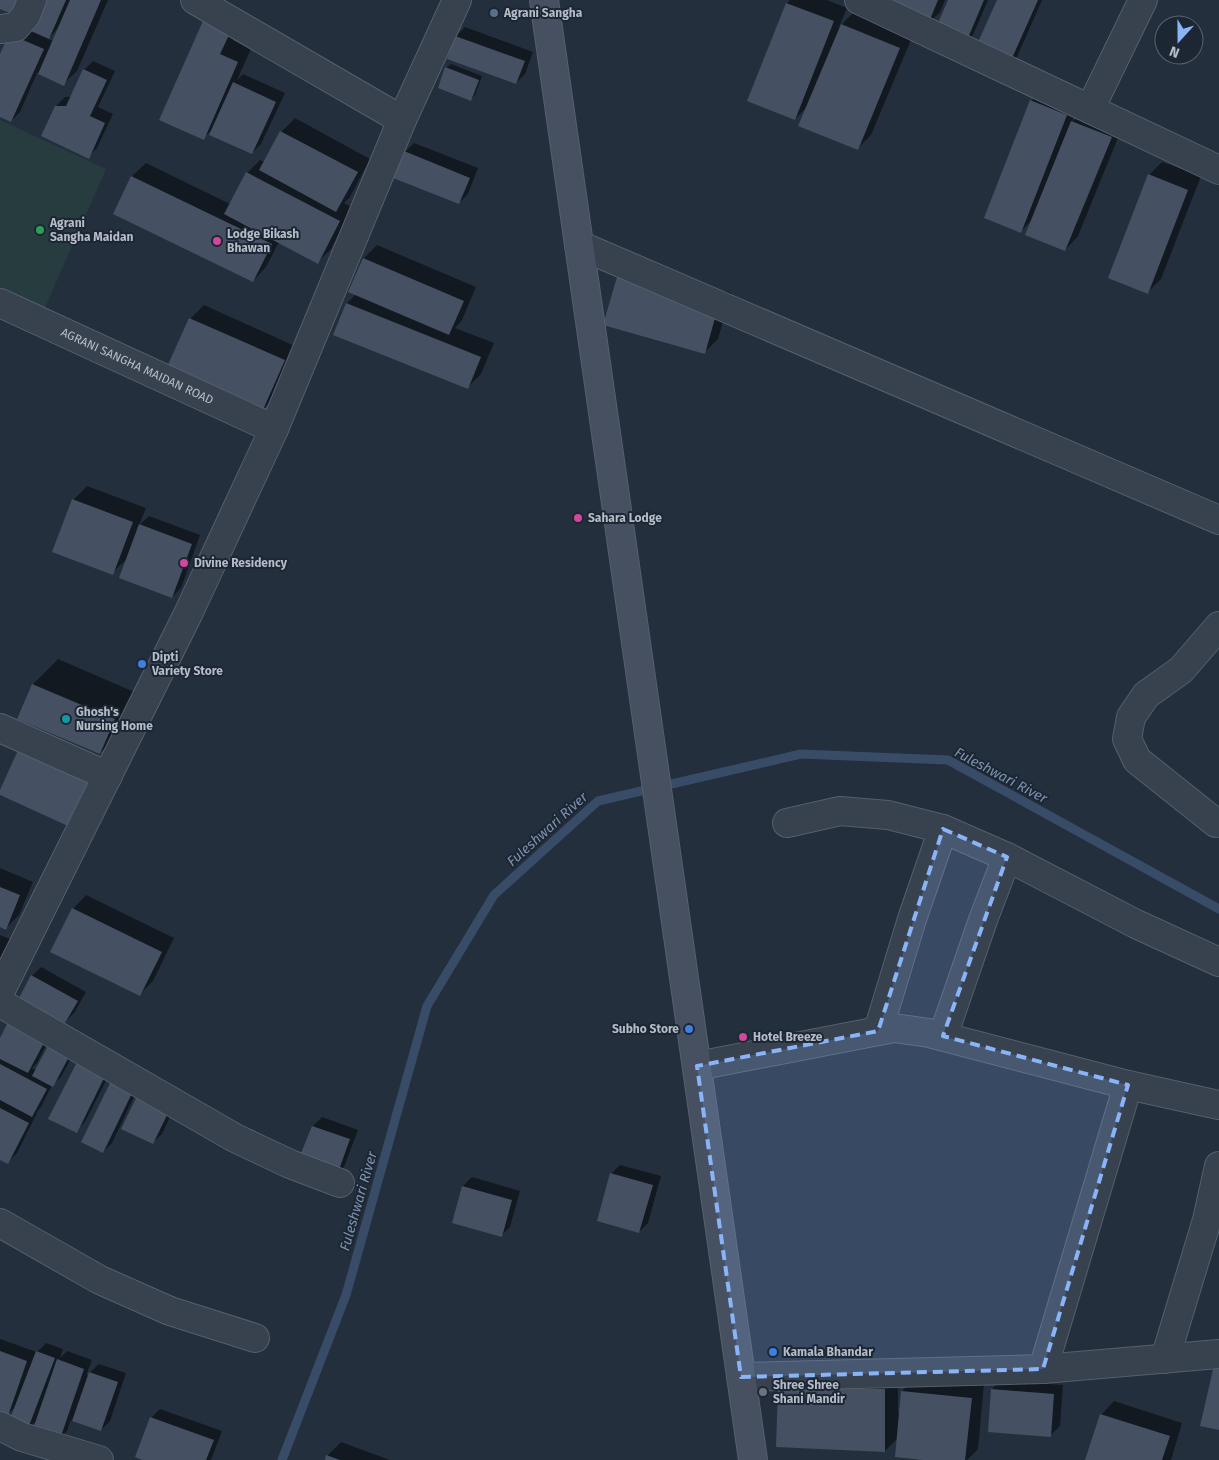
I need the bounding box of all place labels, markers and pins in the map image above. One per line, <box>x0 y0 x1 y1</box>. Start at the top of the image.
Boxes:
place label: Agrani Sangha <box>503 6 583 20</box>
marker: Agrani Sangha <box>488 7 500 19</box>
place label: Agrani Sangha Maidan <box>49 216 133 244</box>
marker: Agrani Sangha Maidan <box>34 224 46 236</box>
place label: Lodge Bikash Bhawan <box>227 227 299 255</box>
marker: Lodge Bikash Bhawan <box>211 235 223 247</box>
place label: Sahara Lodge <box>588 511 662 525</box>
marker: Sahara Lodge <box>572 512 584 524</box>
place label: Divine Residency <box>194 556 288 570</box>
marker: Divine Residency <box>178 557 190 569</box>
place label: Dipti Variety Store <box>151 650 223 678</box>
marker: Dipti Variety Store <box>136 658 148 670</box>
place label: Ghosh's Nursing Home <box>76 705 153 733</box>
marker: Ghosh's Nursing Home <box>60 713 72 725</box>
place label: Subho Store <box>612 1022 679 1036</box>
marker: Subho Store <box>683 1023 695 1035</box>
place label: Hotel Breeze <box>753 1030 823 1044</box>
marker: Hotel Breeze <box>737 1031 749 1043</box>
place label: Kamala Bhandar <box>783 1345 873 1359</box>
marker: Kamala Bhandar <box>767 1346 779 1358</box>
place label: Shree Shree Shani Mandir <box>773 1378 845 1406</box>
marker: Shree Shree Shani Mandir <box>757 1386 769 1398</box>

